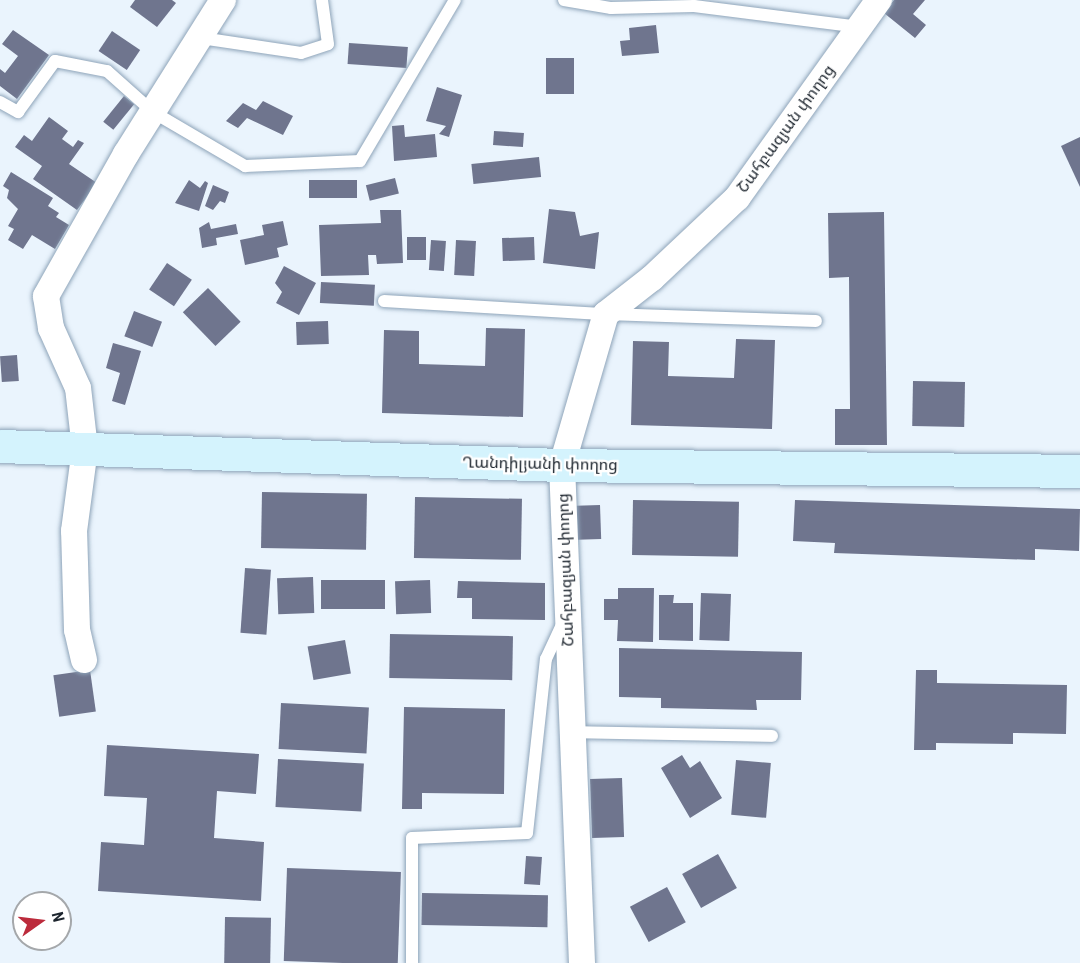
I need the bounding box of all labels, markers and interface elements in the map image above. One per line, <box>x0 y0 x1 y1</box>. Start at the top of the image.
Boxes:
street label: Շահբազյան փողոց <box>733 61 839 197</box>
street label: Ղանդիլյանի փողոց <box>462 453 618 475</box>
street label: Շահբազյան փողոց <box>554 493 578 647</box>
north arrow <box>12 891 72 951</box>
text: N <box>48 910 68 924</box>

